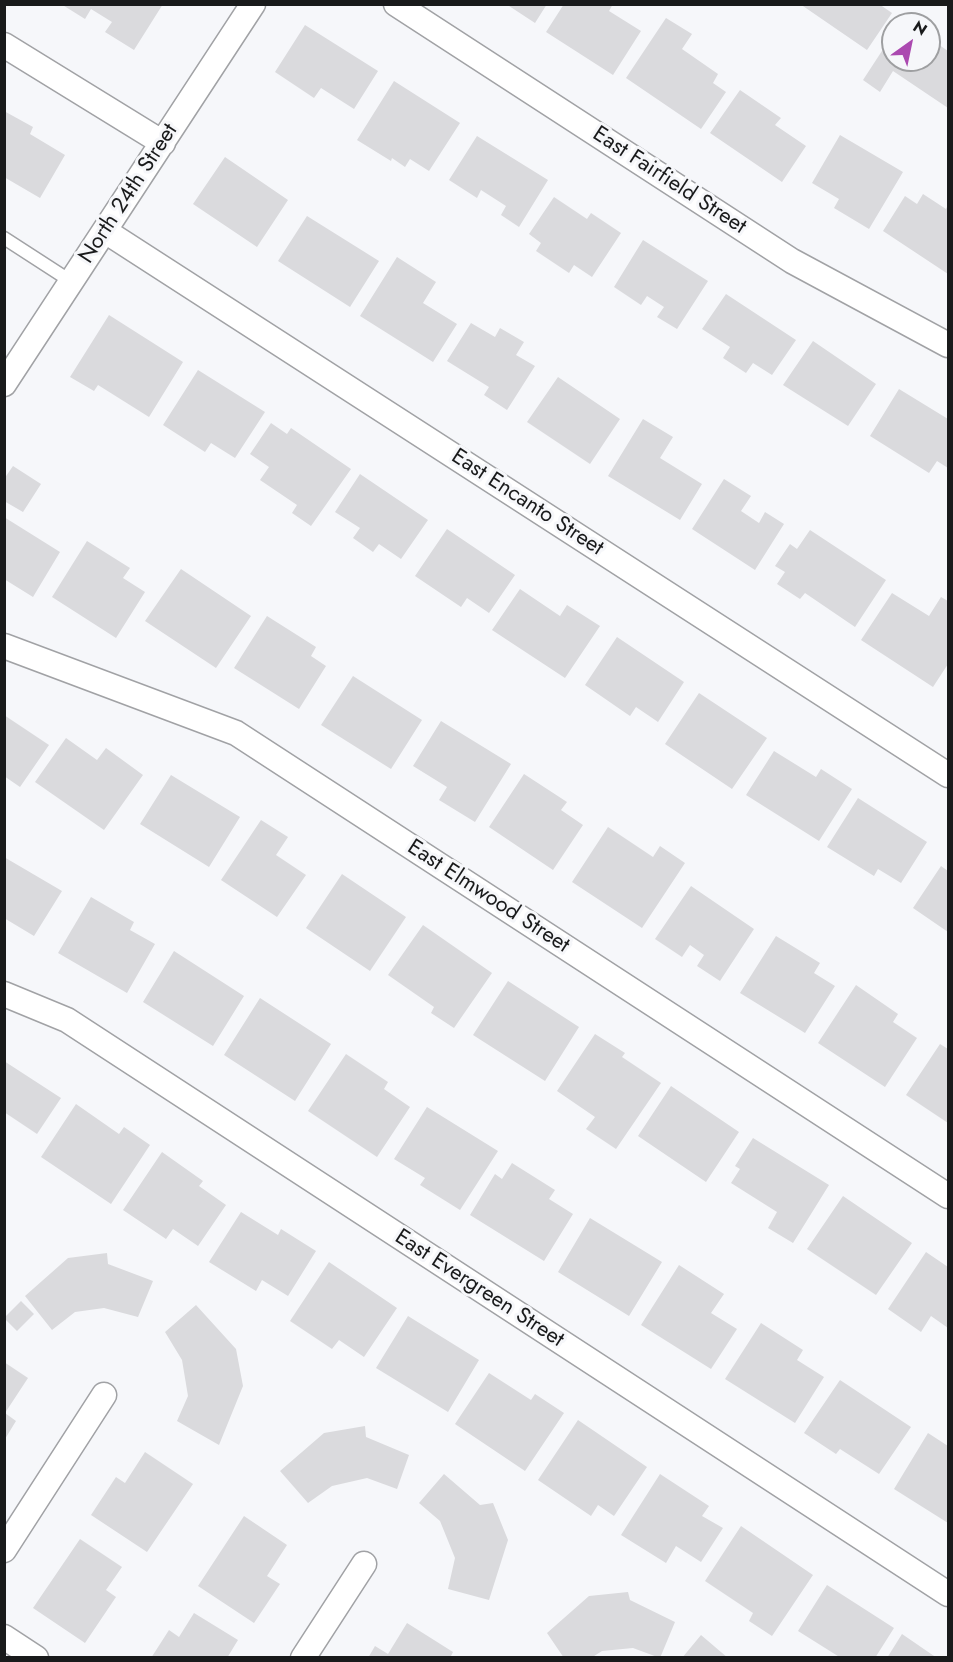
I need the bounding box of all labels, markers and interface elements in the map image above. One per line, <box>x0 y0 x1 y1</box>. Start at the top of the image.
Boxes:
north arrow <box>881 12 941 72</box>
text: N <box>908 15 932 41</box>
street label: North 24th Street <box>74 119 184 269</box>
street label: East Fairfield Street <box>587 122 751 240</box>
street label: East Encanto Street <box>446 444 608 562</box>
street label: East Elmwood Street <box>402 835 574 959</box>
street label: East Evergreen Street <box>389 1224 569 1354</box>

